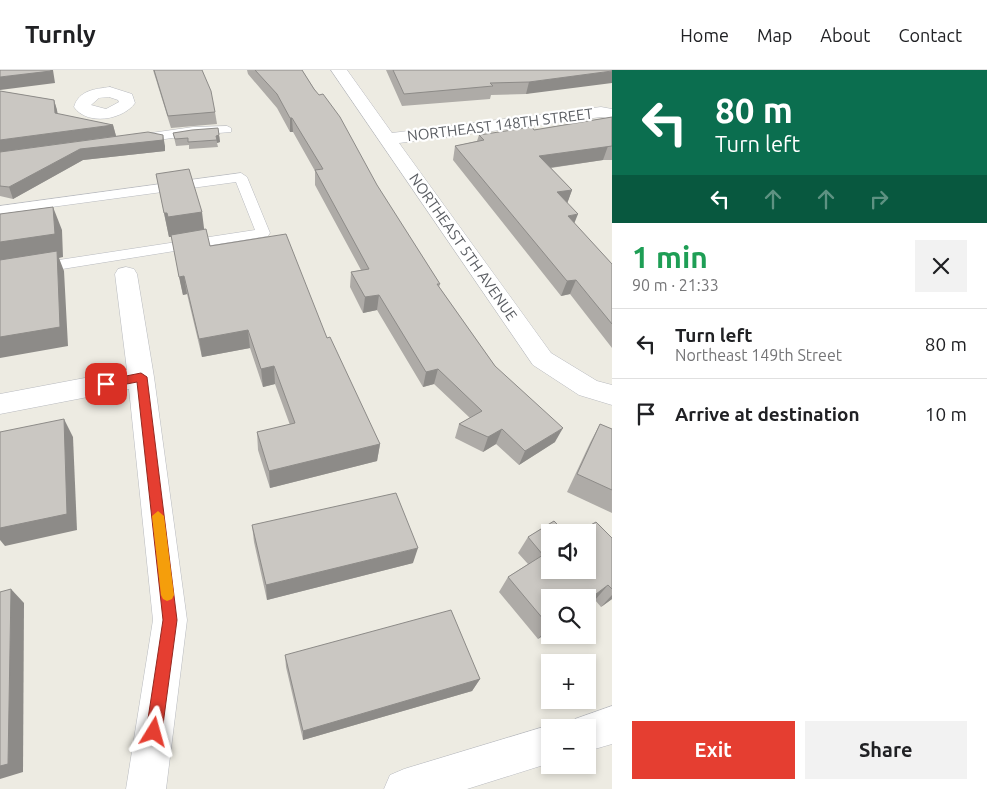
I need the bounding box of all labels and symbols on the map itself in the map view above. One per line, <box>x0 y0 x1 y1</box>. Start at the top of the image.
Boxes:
street label: NORTHEAST 148TH STREET <box>406 105 594 144</box>
street label: NORTHEAST 5TH AVENUE <box>406 170 521 324</box>
pin <box>85 363 127 405</box>
position arrow <box>127 705 179 757</box>

